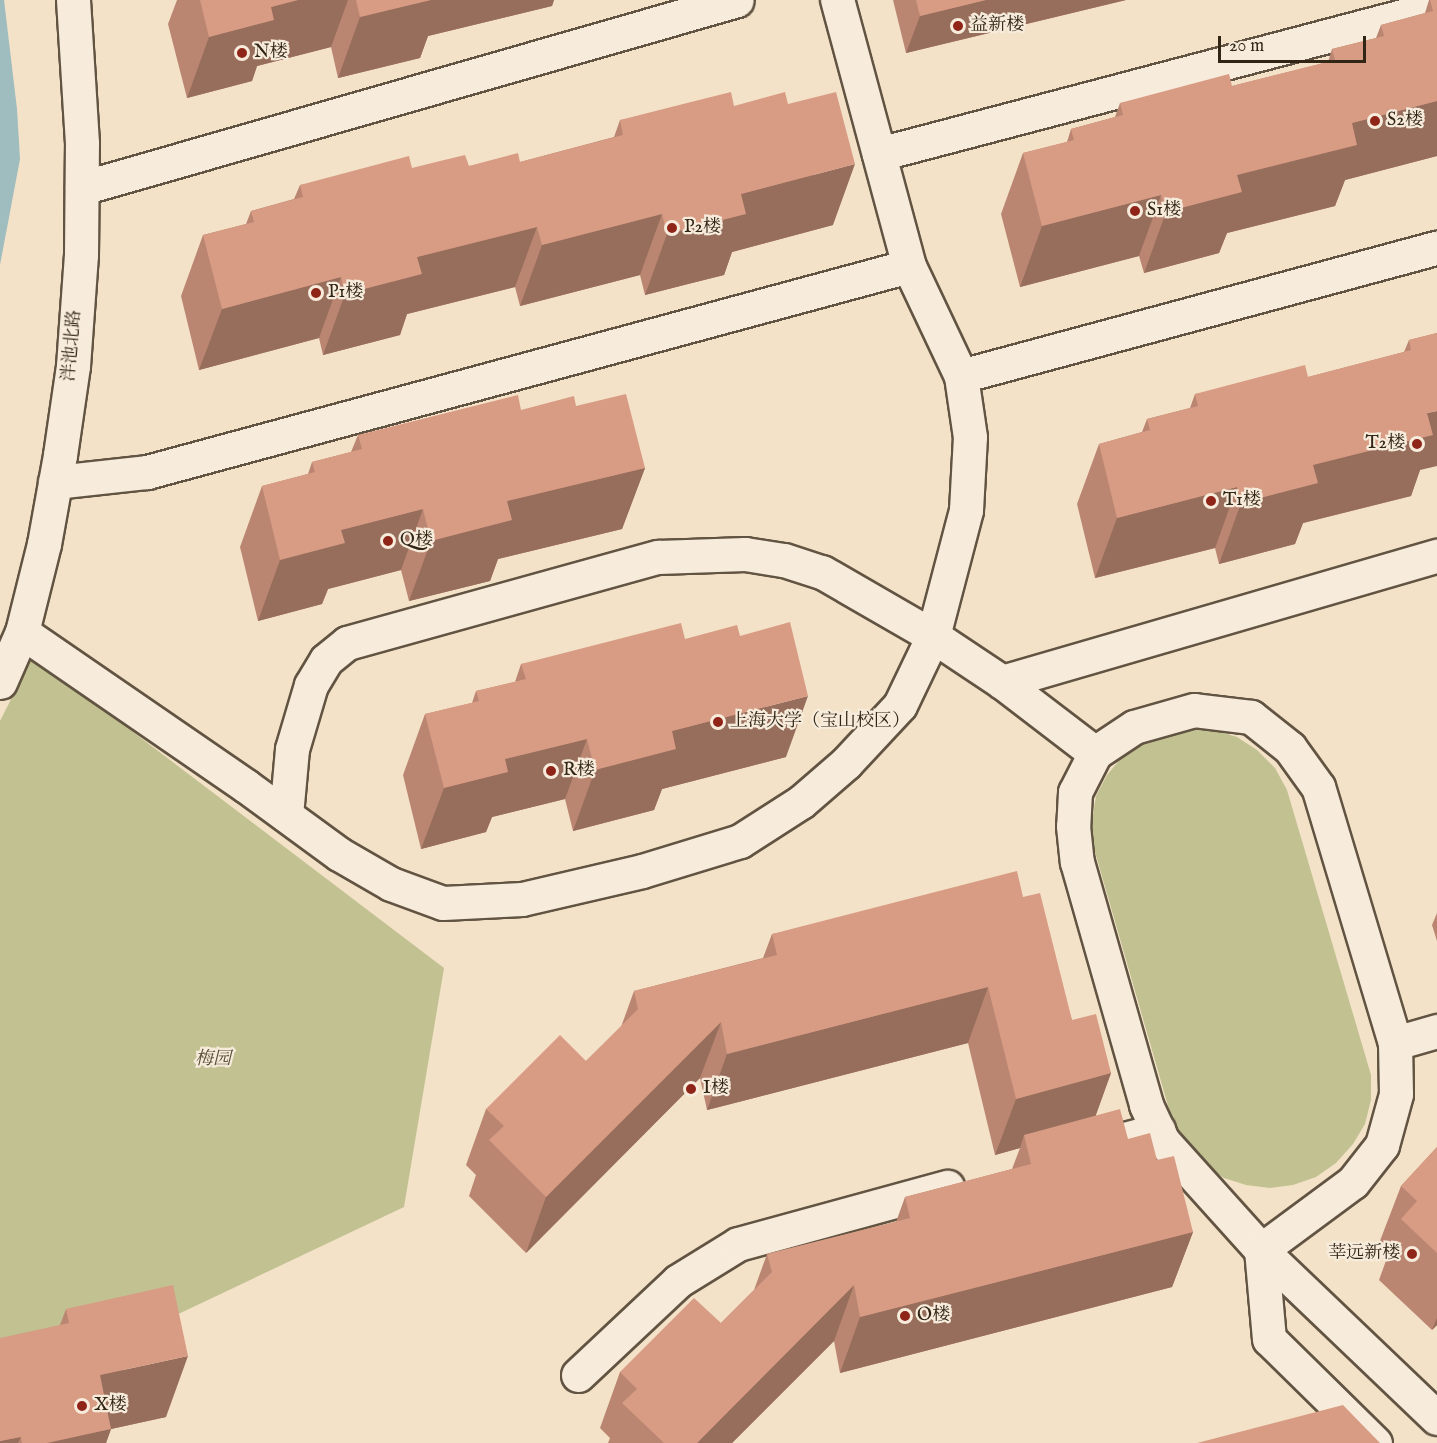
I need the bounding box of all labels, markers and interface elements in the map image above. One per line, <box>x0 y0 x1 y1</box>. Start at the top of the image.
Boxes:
place label: 益新楼 <box>970 15 1024 37</box>
marker: 益新楼 <box>951 19 965 33</box>
scale bar <box>1221 24 1370 62</box>
text: 20 m <box>1229 35 1264 58</box>
place label: N楼 <box>254 42 288 64</box>
marker: N楼 <box>235 46 249 60</box>
place label: S2楼 <box>1387 110 1423 132</box>
marker: S2楼 <box>1368 114 1382 128</box>
place label: S1楼 <box>1147 200 1181 222</box>
marker: S1楼 <box>1128 204 1142 218</box>
place label: P2楼 <box>684 217 721 239</box>
marker: P2楼 <box>665 221 679 235</box>
place label: P1楼 <box>328 282 363 304</box>
marker: P1楼 <box>309 286 323 300</box>
street label: 泮池北路 <box>59 309 87 383</box>
place label: T2楼 <box>1365 433 1405 455</box>
marker: T2楼 <box>1410 437 1424 451</box>
place label: T1楼 <box>1223 490 1261 512</box>
marker: T1楼 <box>1204 494 1218 508</box>
place label: Q楼 <box>400 530 433 552</box>
marker: Q楼 <box>381 534 395 548</box>
place label: 上海大学（宝山校区） <box>730 711 910 733</box>
marker: 上海大学（宝山校区） <box>711 715 725 729</box>
place label: R楼 <box>563 760 595 782</box>
marker: R楼 <box>544 764 558 778</box>
park label: 梅园 <box>195 1049 231 1071</box>
place label: I楼 <box>703 1078 729 1100</box>
marker: I楼 <box>684 1082 698 1096</box>
place label: 莘远新楼 <box>1328 1243 1400 1265</box>
marker: 莘远新楼 <box>1405 1247 1419 1261</box>
place label: O楼 <box>917 1305 950 1327</box>
marker: O楼 <box>898 1309 912 1323</box>
place label: X楼 <box>94 1395 127 1417</box>
marker: X楼 <box>75 1399 89 1413</box>

